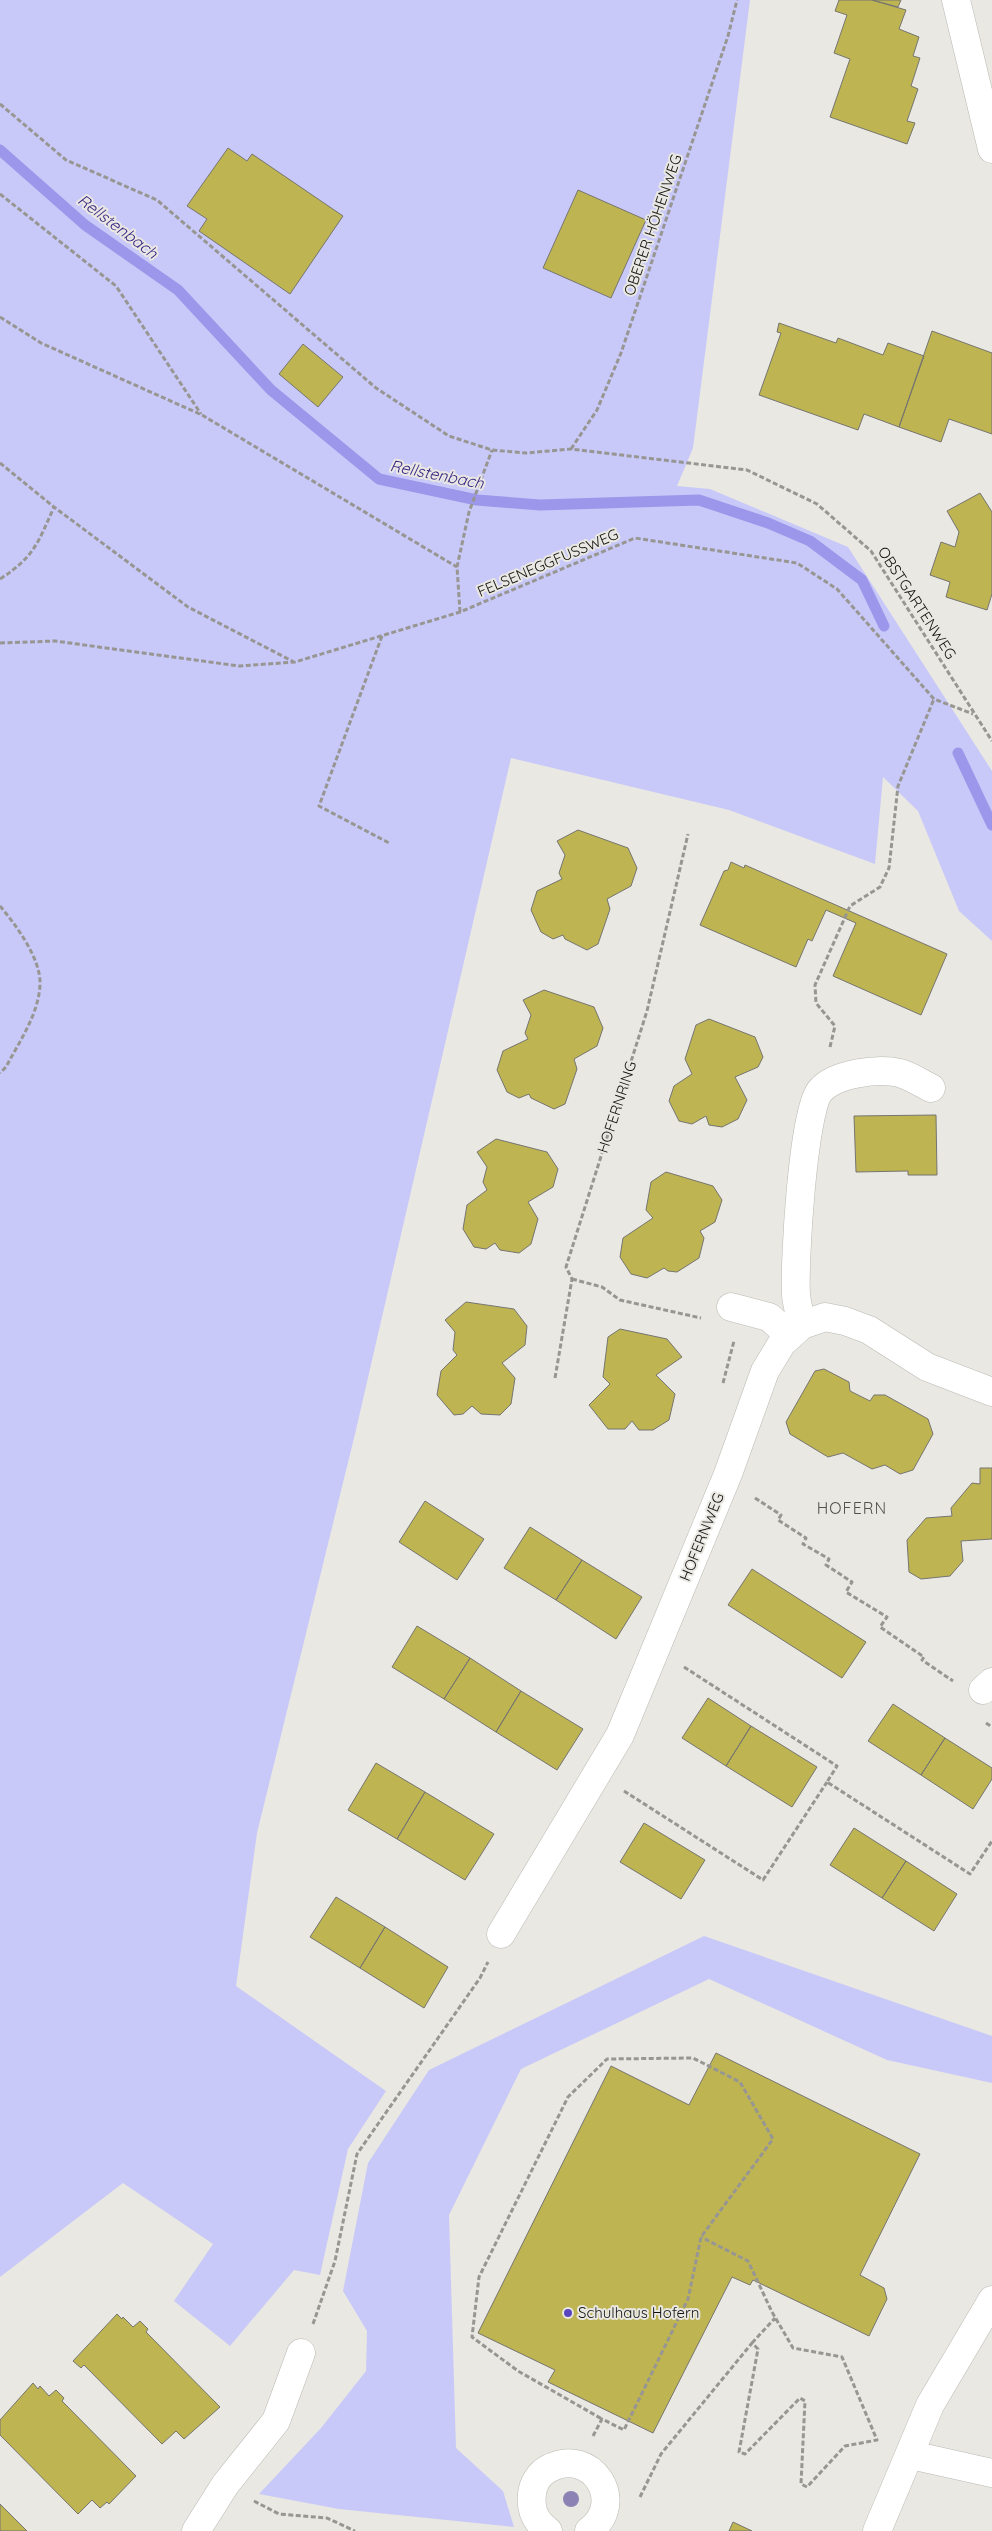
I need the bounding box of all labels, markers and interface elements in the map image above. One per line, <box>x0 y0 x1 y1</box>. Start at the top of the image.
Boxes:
street label: OBERER HÖHENWEG <box>619 152 686 298</box>
water label: Rellstenbach <box>74 189 163 263</box>
water label: Rellstenbach <box>388 455 486 493</box>
street label: FELSENEGGFUSSWEG <box>474 524 621 601</box>
street label: OBSTGARTENWEG <box>874 543 961 663</box>
street label: HOFERNRING <box>593 1059 640 1155</box>
street label: HOFERNWEG <box>675 1490 728 1584</box>
district label: HOFERN <box>817 1498 887 1518</box>
place label: Schulhaus Hofern <box>578 2303 699 2322</box>
marker: Schulhaus Hofern <box>562 2307 574 2319</box>

